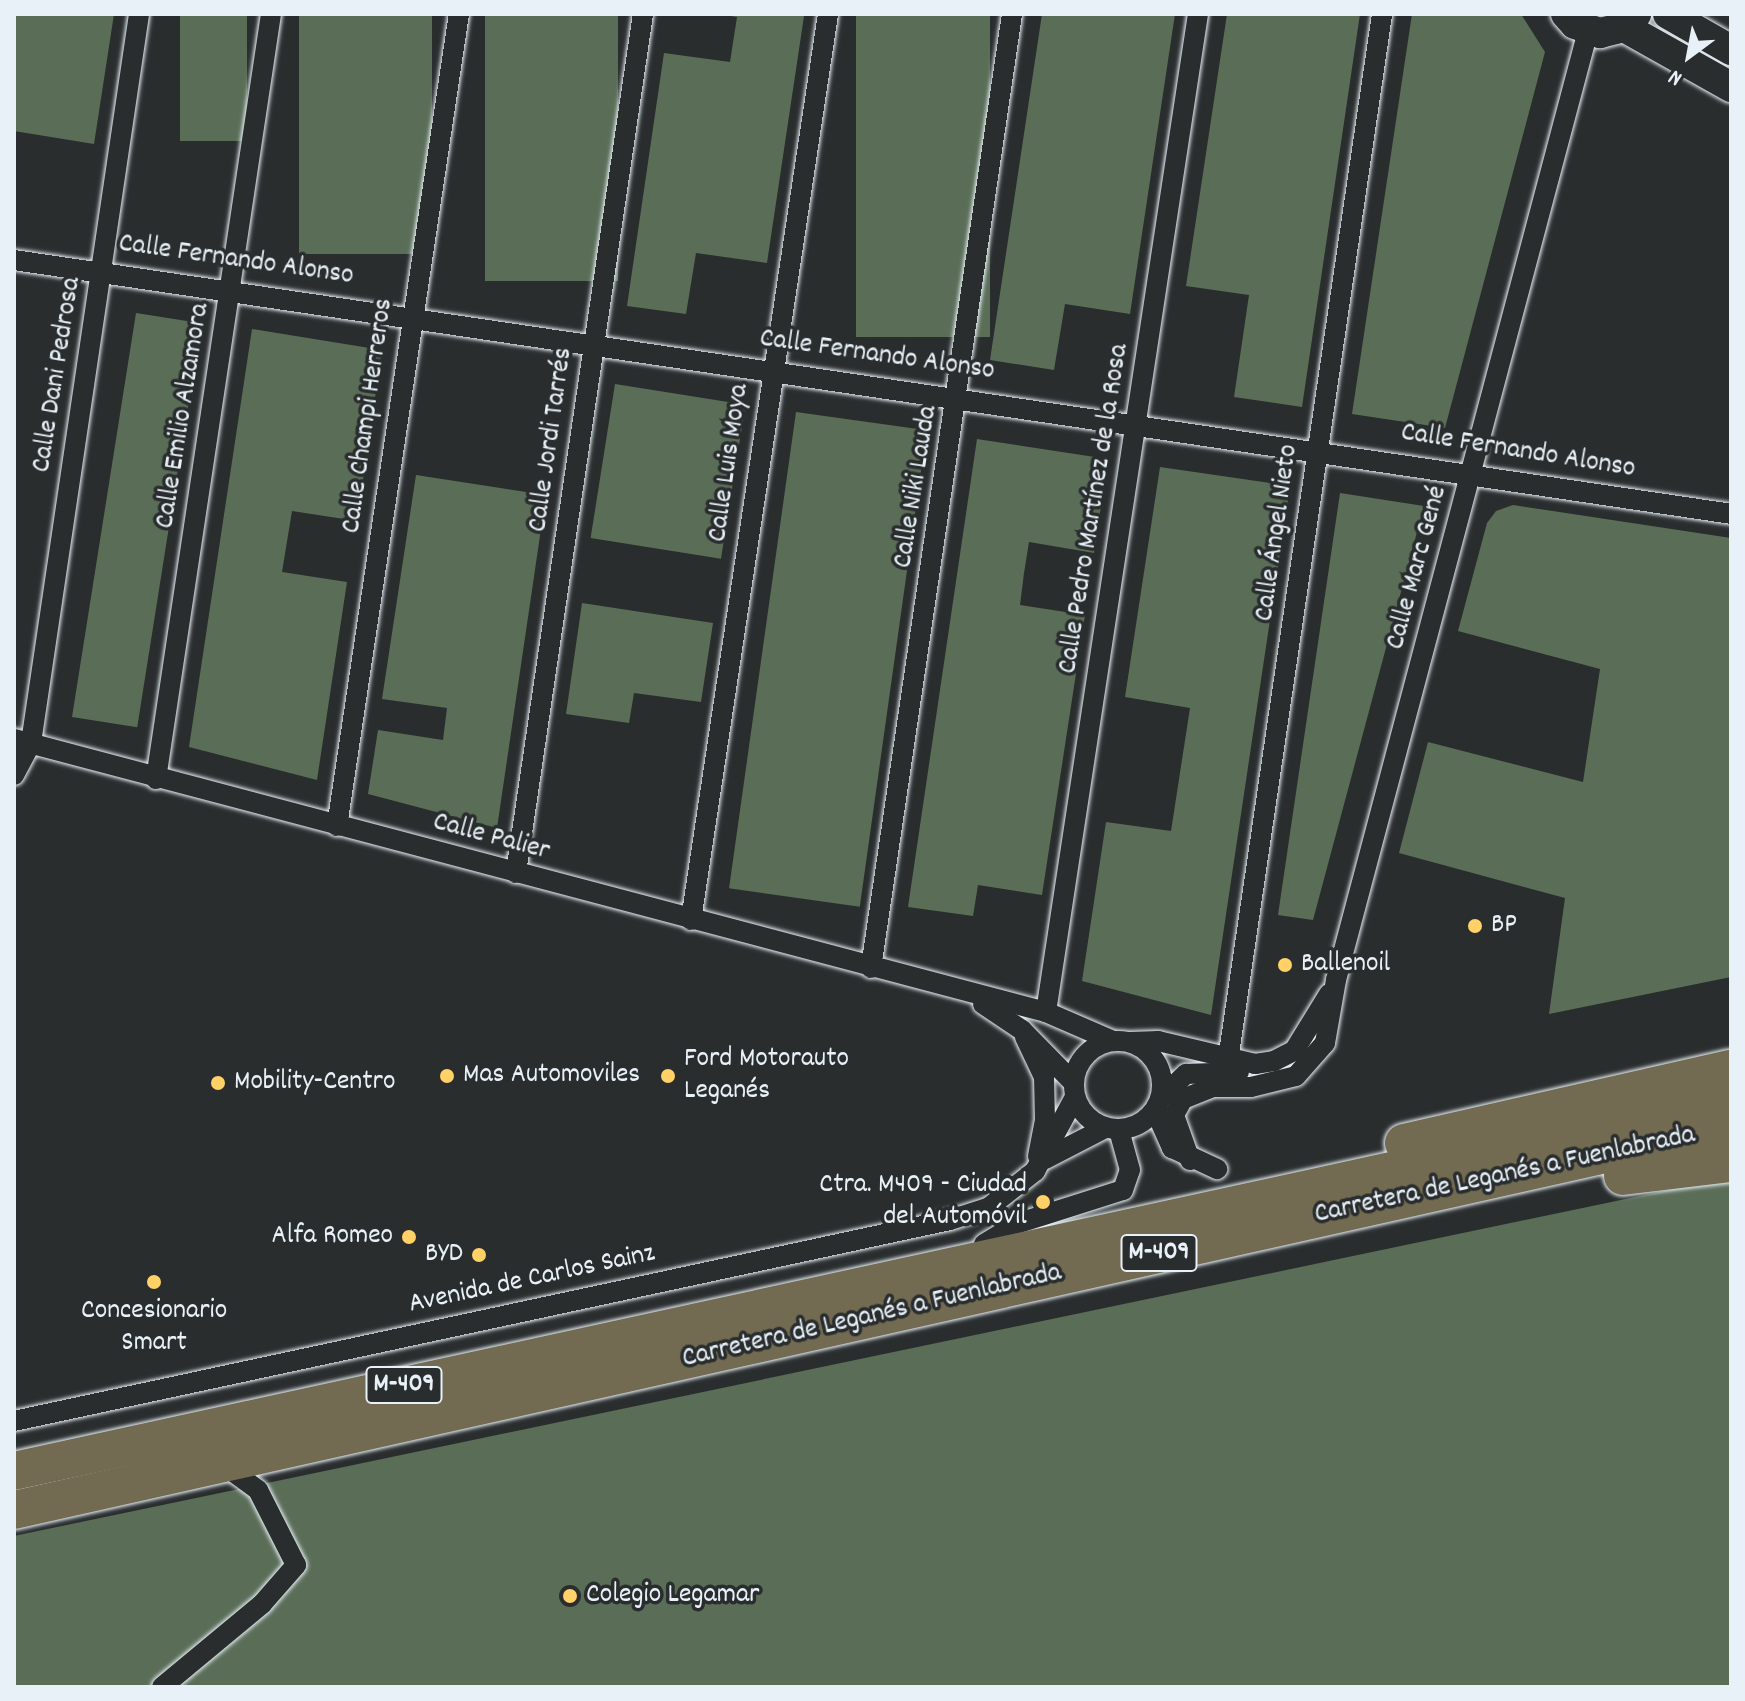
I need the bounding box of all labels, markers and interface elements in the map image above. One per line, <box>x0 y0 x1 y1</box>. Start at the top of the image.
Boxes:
north arrow <box>1649 16 1729 96</box>
text: N <box>1663 61 1689 93</box>
street label: Calle Fernando Alonso <box>116 228 356 294</box>
street label: Calle Dani Pedrosa <box>26 275 90 475</box>
street label: Calle Champi Herreros <box>336 296 402 536</box>
street label: Calle Emilio Alzamora <box>150 301 218 531</box>
street label: Calle Fernando Alonso <box>757 323 997 389</box>
street label: Calle Pedro Martínez de la Rosa <box>1052 342 1138 676</box>
street label: Calle Jordi Tarrés <box>522 346 582 534</box>
street label: Calle Luis Moya <box>702 382 758 544</box>
street label: Calle Niki Lauda <box>888 403 946 571</box>
street label: Calle Fernando Alonso <box>1398 417 1638 487</box>
street label: Calle Ángel Nieto <box>1249 442 1307 624</box>
street label: Calle Marc Gené <box>1380 482 1456 654</box>
street label: Calle Palier <box>429 806 553 870</box>
place label: BP <box>1491 909 1517 943</box>
marker: BP <box>1466 917 1484 935</box>
place label: Ballenoil <box>1301 948 1390 982</box>
marker: Ballenoil <box>1276 956 1294 974</box>
place label: Ford Motorauto Leganés <box>684 1043 849 1109</box>
place label: Mas Automoviles <box>463 1059 640 1093</box>
place label: Mobility-Centro <box>234 1066 395 1100</box>
marker: Mas Automoviles <box>438 1067 456 1085</box>
marker: Ford Motorauto Leganés <box>659 1067 677 1085</box>
marker: Mobility-Centro <box>209 1074 227 1092</box>
street label: Carretera de Leganés a Fuenlabrada <box>1312 1119 1698 1233</box>
place label: Ctra. M409 - Ciudad del Automóvil <box>819 1169 1027 1235</box>
marker: Ctra. M409 - Ciudad del Automóvil <box>1034 1193 1052 1211</box>
place label: Alfa Romeo <box>272 1220 393 1254</box>
marker: Alfa Romeo <box>400 1228 418 1246</box>
road number: M-409 <box>1119 1231 1199 1275</box>
street label: Avenida de Carlos Sainz <box>406 1238 658 1322</box>
place label: BYD <box>425 1238 463 1272</box>
marker: BYD <box>470 1246 488 1264</box>
street label: Carretera de Leganés a Fuenlabrada <box>679 1257 1065 1377</box>
marker: Concesionario Smart <box>145 1273 163 1291</box>
place label: Concesionario Smart <box>81 1295 227 1361</box>
road number: M-409 <box>364 1363 444 1407</box>
place label: Colegio Legamar <box>586 1579 759 1613</box>
marker: Colegio Legamar <box>561 1587 579 1605</box>

